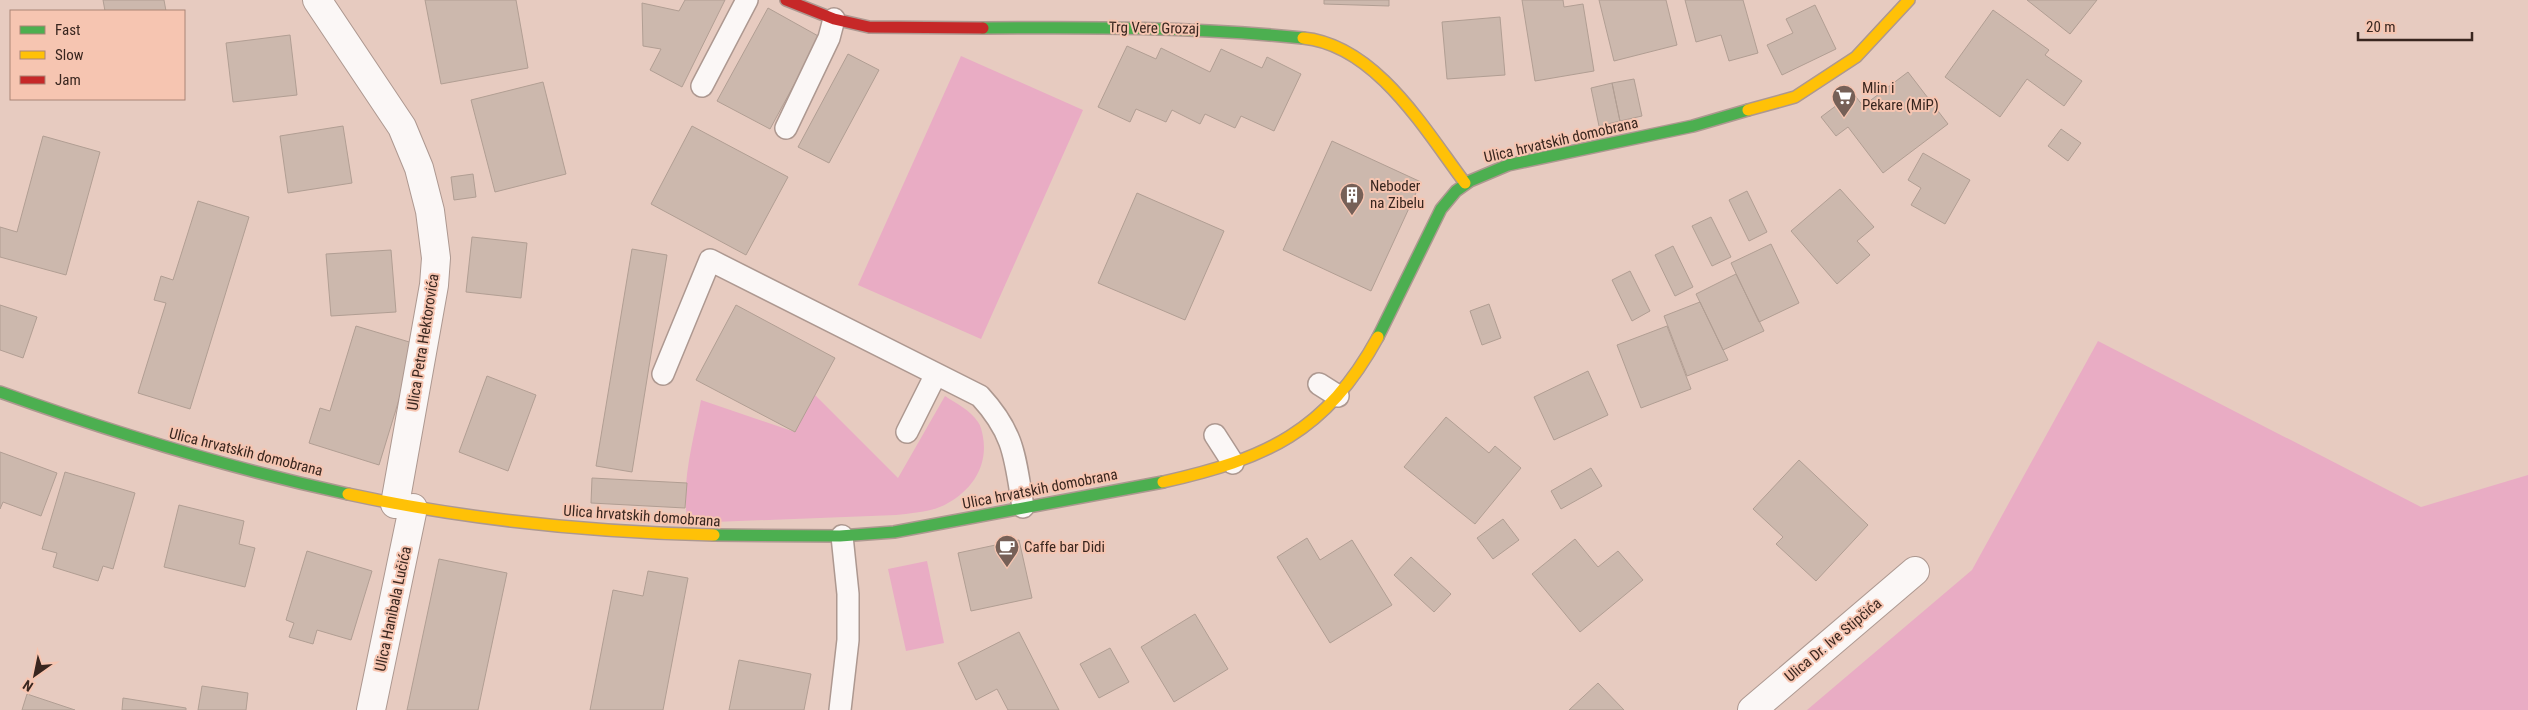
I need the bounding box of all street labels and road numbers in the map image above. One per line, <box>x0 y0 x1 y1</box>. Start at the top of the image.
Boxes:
street label: Trg Vere Grozaj <box>1109 18 1199 38</box>
street label: Ulica hrvatskih domobrana <box>1482 114 1640 166</box>
street label: Ulica Petra Hektorovića <box>403 272 443 412</box>
street label: Ulica hrvatskih domobrana <box>167 424 325 480</box>
street label: Ulica hrvatskih domobrana <box>961 465 1119 513</box>
street label: Ulica hrvatskih domobrana <box>563 502 721 530</box>
street label: Ulica Hanibala Lučića <box>371 545 415 673</box>
street label: Ulica Dr. Ive Stipčića <box>1781 594 1885 686</box>

